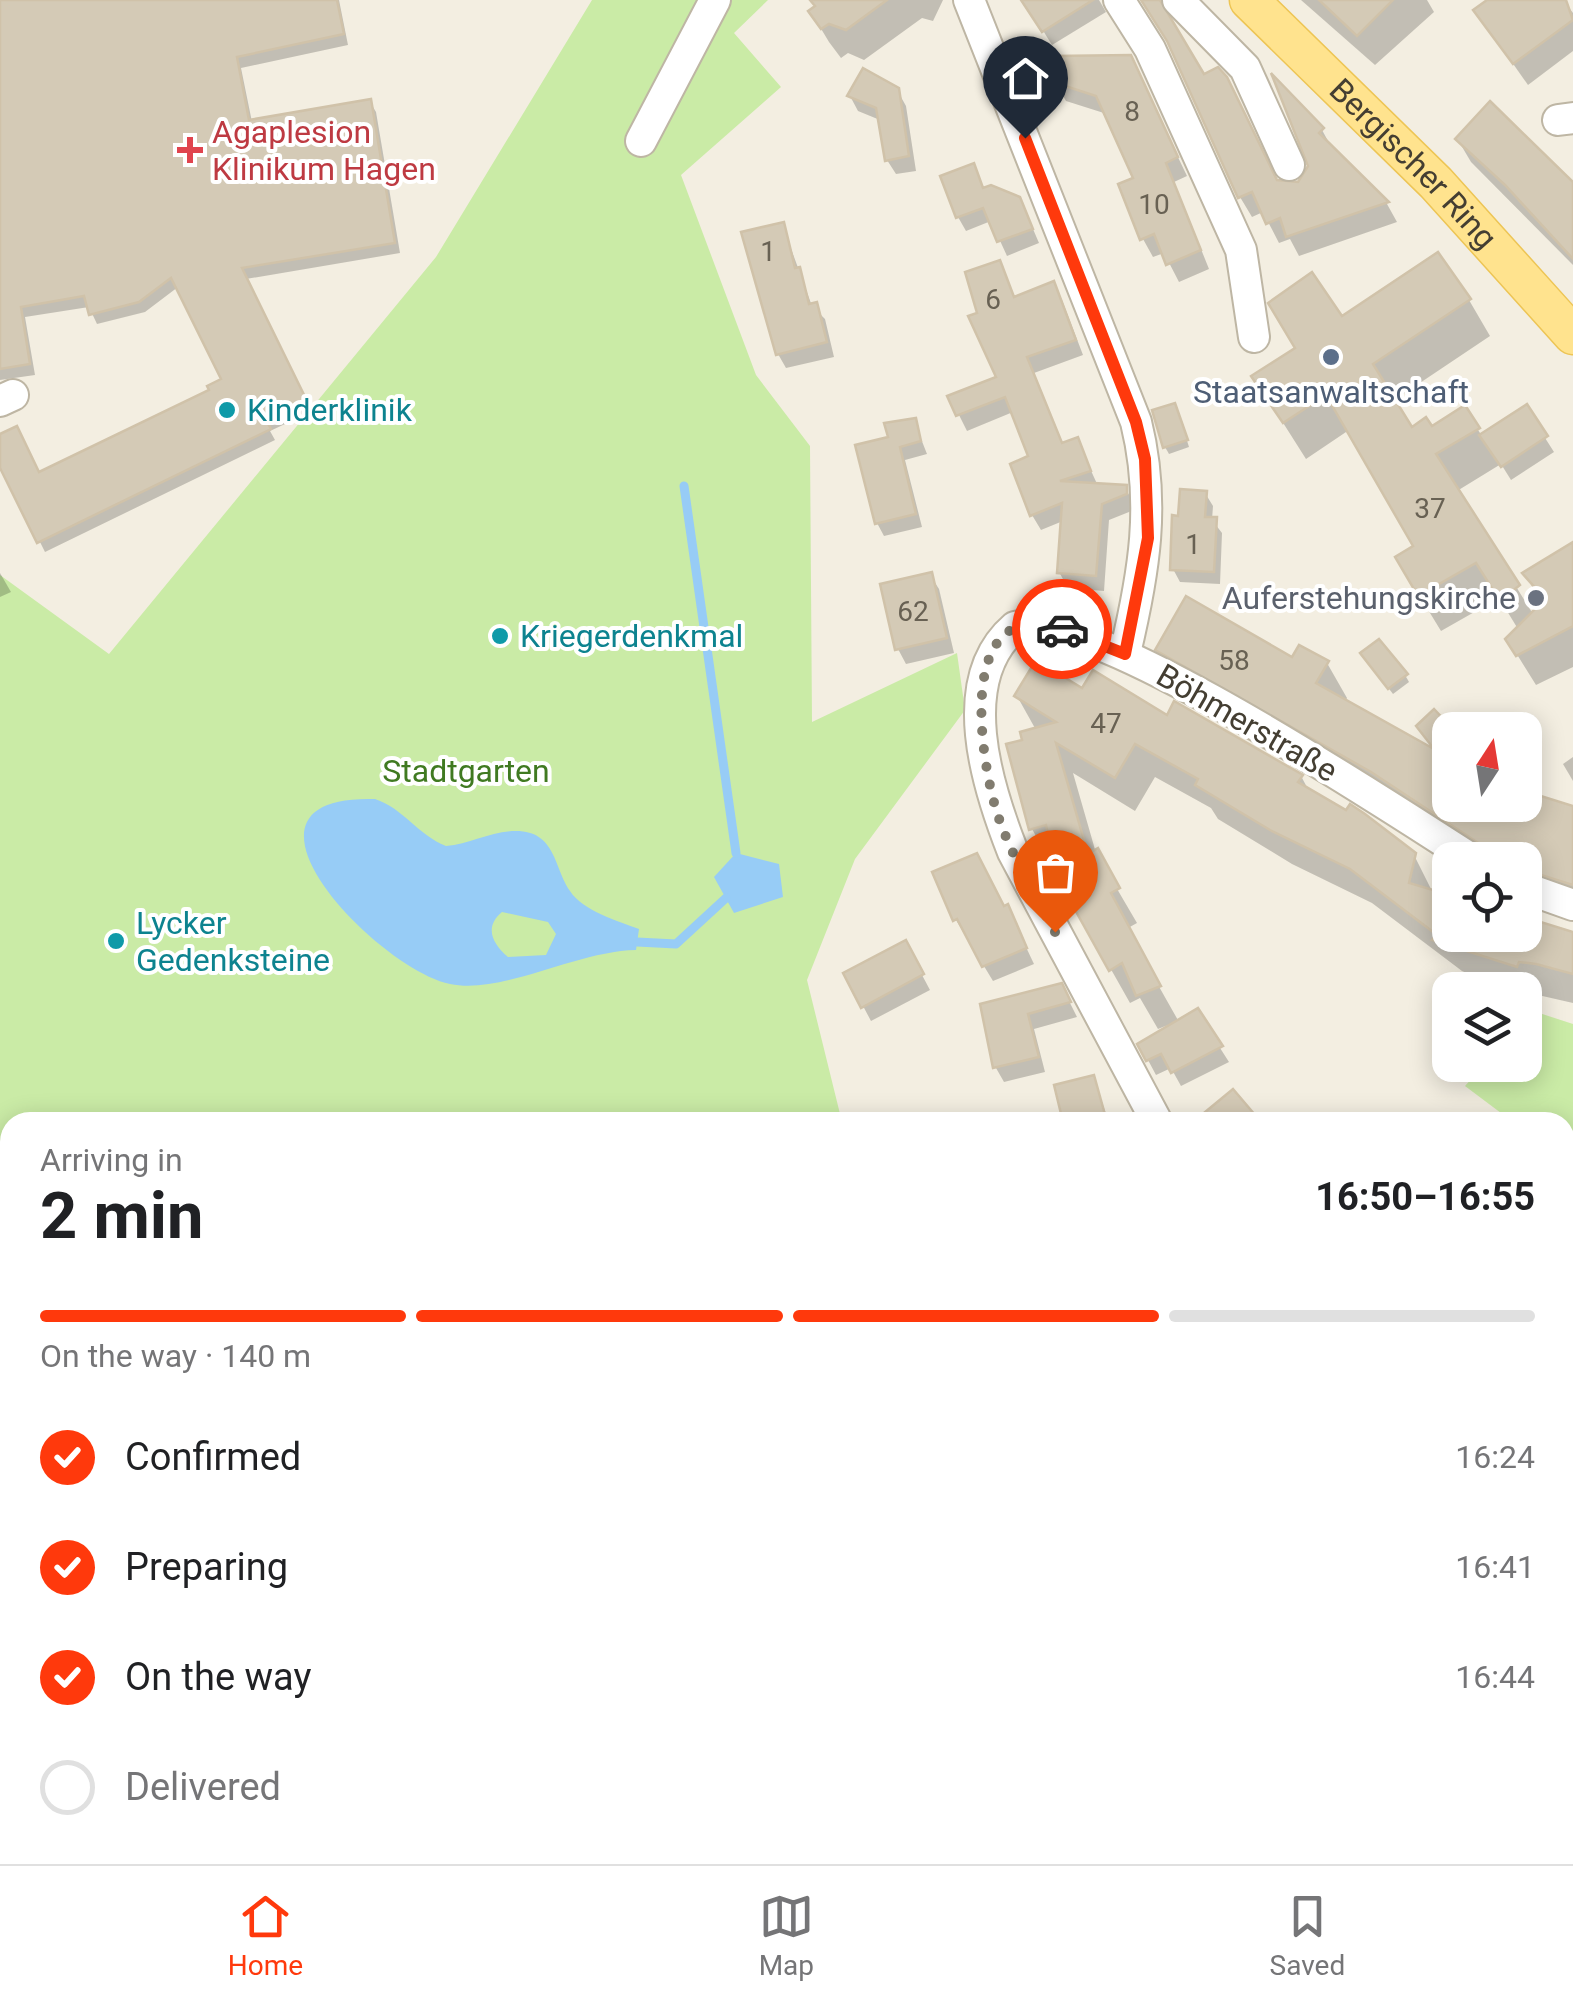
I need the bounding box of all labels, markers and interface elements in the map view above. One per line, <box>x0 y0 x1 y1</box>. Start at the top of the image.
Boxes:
pin <box>983 36 1068 139</box>
icon: home <box>998 51 1053 106</box>
street label: Bergischer Ring <box>1322 71 1505 257</box>
house number: 8 <box>1124 95 1140 128</box>
place label: Agaplesion Klinikum Hagen <box>212 113 436 188</box>
marker: Agaplesion Klinikum Hagen <box>177 137 203 163</box>
house number: 10 <box>1138 188 1170 221</box>
house number: 1 <box>760 235 776 268</box>
house number: 6 <box>985 283 1001 316</box>
marker: Staatsanwaltschaft <box>1320 346 1342 368</box>
place label: Staatsanwaltschaft <box>1193 373 1469 411</box>
place label: Kinderklinik <box>247 391 413 429</box>
marker: Kinderklinik <box>216 399 238 421</box>
house number: 37 <box>1414 492 1446 525</box>
house number: 1 <box>1185 528 1201 561</box>
courier <box>1012 579 1112 679</box>
place label: Auferstehungskirche <box>1222 579 1516 617</box>
marker: Auferstehungskirche <box>1525 587 1547 609</box>
house number: 62 <box>897 595 929 628</box>
icon: car <box>1035 602 1090 657</box>
place label: Kriegerdenkmal <box>520 617 743 655</box>
marker: Kriegerdenkmal <box>489 625 511 647</box>
house number: 58 <box>1218 644 1250 677</box>
street label: Böhmerstraße <box>1150 656 1344 790</box>
house number: 47 <box>1090 707 1122 740</box>
north arrow <box>1432 712 1542 822</box>
map controls <box>1432 712 1542 1082</box>
park label: Stadtgarten <box>382 752 550 790</box>
pin <box>1013 830 1098 933</box>
button: locate <box>1432 842 1542 952</box>
icon: bag <box>1028 845 1083 900</box>
place label: Lycker Gedenksteine <box>136 904 330 979</box>
marker: Lycker Gedenksteine <box>105 930 127 952</box>
button: layers <box>1432 972 1542 1082</box>
text: Arriving in <box>40 1141 183 1179</box>
text: 16:50–16:55 <box>1315 1175 1535 1219</box>
text: 2 min <box>40 1178 203 1254</box>
text: On the way · 140 m <box>40 1337 311 1375</box>
icon: check <box>40 1430 95 1485</box>
text: Confirmed <box>125 1435 301 1479</box>
text: 16:24 <box>1455 1438 1535 1476</box>
icon: check <box>40 1540 95 1595</box>
text: Preparing <box>125 1545 288 1589</box>
text: 16:41 <box>1455 1548 1535 1586</box>
icon: check <box>40 1650 95 1705</box>
text: On the way <box>125 1655 311 1699</box>
text: 16:44 <box>1455 1658 1535 1696</box>
text: Delivered <box>125 1765 281 1809</box>
tab: Home <box>228 1889 303 1982</box>
tab: Map <box>759 1889 814 1982</box>
tab: Saved <box>1270 1889 1345 1982</box>

